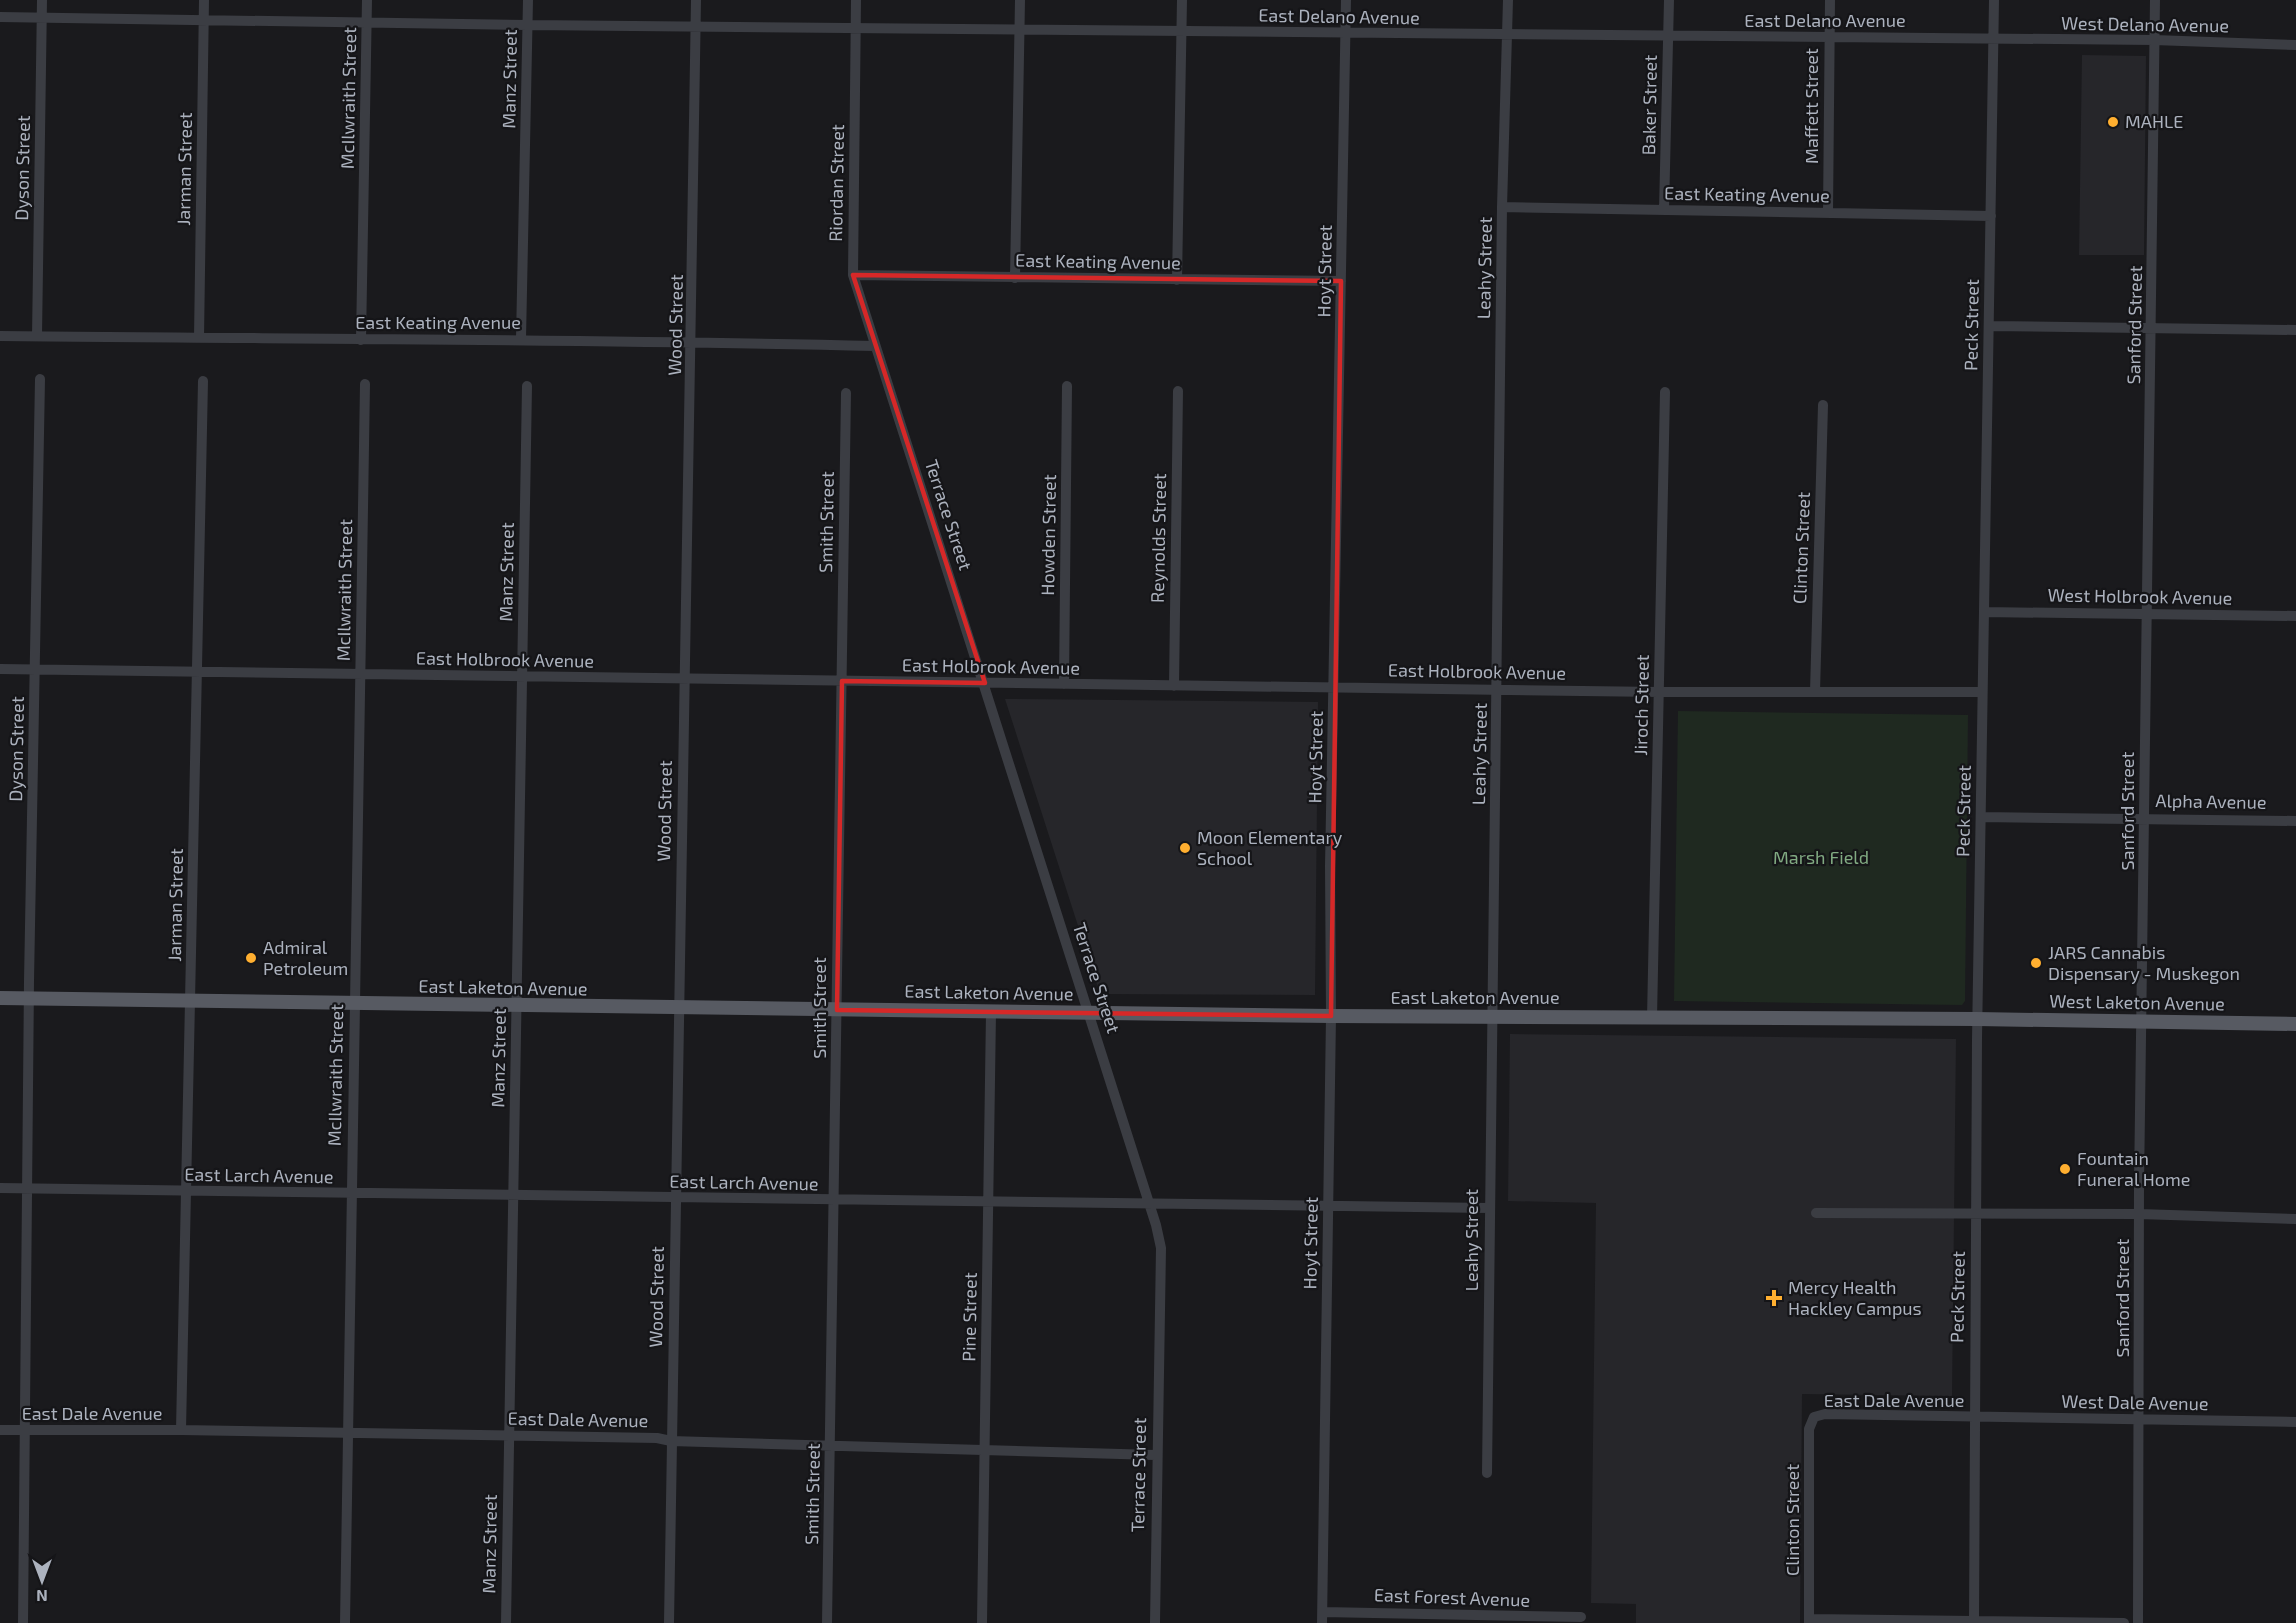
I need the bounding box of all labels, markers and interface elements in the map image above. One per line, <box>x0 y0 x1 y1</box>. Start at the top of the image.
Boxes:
street label: East Delano Avenue <box>1258 4 1420 28</box>
street label: East Delano Avenue <box>1744 9 1906 31</box>
street label: West Delano Avenue <box>2061 12 2229 36</box>
street label: McIlwraith Street <box>336 27 360 169</box>
street label: Manz Street <box>497 29 521 129</box>
street label: Maffett Street <box>1800 48 1822 164</box>
street label: Baker Street <box>1637 54 1661 155</box>
place label: MAHLE <box>2125 110 2183 132</box>
street label: Jarman Street <box>172 112 196 226</box>
street label: Dyson Street <box>10 115 34 221</box>
marker: MAHLE <box>2106 115 2120 129</box>
street label: Riordan Street <box>824 124 848 242</box>
street label: East Keating Avenue <box>1664 182 1830 206</box>
street label: Leahy Street <box>1472 216 1496 319</box>
street label: Hoyt Street <box>1312 224 1336 317</box>
street label: East Keating Avenue <box>1015 249 1181 273</box>
street label: Sanford Street <box>2122 265 2146 385</box>
street label: Wood Street <box>663 274 687 376</box>
street label: Peck Street <box>1959 279 1983 371</box>
street label: East Keating Avenue <box>355 311 521 333</box>
street label: Terrace Street <box>921 457 977 573</box>
street label: Smith Street <box>814 471 838 573</box>
street label: Reynolds Street <box>1146 473 1170 603</box>
street label: Howden Street <box>1036 474 1060 596</box>
street label: Clinton Street <box>1788 491 1814 604</box>
street label: McIlwraith Street <box>332 519 356 661</box>
street label: Manz Street <box>494 522 518 622</box>
street label: West Holbrook Avenue <box>2048 583 2232 609</box>
street label: East Holbrook Avenue <box>416 646 594 672</box>
street label: East Holbrook Avenue <box>902 653 1080 679</box>
street label: Jiroch Street <box>1629 654 1653 756</box>
street label: East Holbrook Avenue <box>1388 658 1566 684</box>
street label: Dyson Street <box>4 696 28 802</box>
street label: Leahy Street <box>1467 702 1491 805</box>
street label: Hoyt Street <box>1303 710 1327 803</box>
street label: Sanford Street <box>2116 751 2138 870</box>
street label: Wood Street <box>652 760 676 862</box>
street label: Peck Street <box>1951 765 1975 857</box>
street label: Alpha Avenue <box>2155 789 2267 813</box>
place label: Moon Elementary School <box>1197 826 1343 869</box>
marker: Moon Elementary School <box>1178 841 1192 855</box>
park label: Marsh Field <box>1773 846 1869 868</box>
street label: Jarman Street <box>163 848 187 962</box>
street label: Terrace Street <box>1069 920 1125 1036</box>
place label: Admiral Petroleum <box>263 936 348 979</box>
place label: JARS Cannabis Dispensary - Muskegon <box>2048 941 2240 984</box>
marker: Admiral Petroleum <box>244 951 258 965</box>
marker: JARS Cannabis Dispensary - Muskegon <box>2029 956 2043 970</box>
street label: Smith Street <box>808 957 830 1059</box>
street label: East Laketon Avenue <box>418 975 588 999</box>
street label: East Laketon Avenue <box>904 980 1074 1004</box>
street label: East Laketon Avenue <box>1390 986 1560 1008</box>
street label: West Laketon Avenue <box>2049 989 2225 1015</box>
street label: McIlwraith Street <box>323 1004 347 1146</box>
street label: Manz Street <box>486 1008 510 1108</box>
place label: Fountain Funeral Home <box>2077 1147 2191 1190</box>
marker: Fountain Funeral Home <box>2058 1162 2072 1176</box>
street label: East Larch Avenue <box>184 1163 334 1187</box>
street label: East Larch Avenue <box>669 1170 819 1194</box>
street label: Leahy Street <box>1460 1189 1482 1291</box>
street label: Hoyt Street <box>1298 1196 1322 1289</box>
street label: Sanford Street <box>2111 1238 2133 1357</box>
street label: Wood Street <box>644 1246 668 1348</box>
street label: Peck Street <box>1945 1251 1969 1343</box>
street label: Pine Street <box>957 1272 981 1362</box>
place label: Mercy Health Hackley Campus <box>1788 1276 1922 1319</box>
marker: Mercy Health Hackley Campus <box>1765 1289 1783 1307</box>
street label: East Dale Avenue <box>1824 1389 1964 1411</box>
street label: West Dale Avenue <box>2061 1390 2209 1414</box>
street label: East Dale Avenue <box>22 1402 162 1424</box>
street label: East Dale Avenue <box>507 1407 649 1431</box>
street label: Terrace Street <box>1126 1417 1150 1533</box>
street label: Smith Street <box>800 1443 824 1545</box>
street label: Clinton Street <box>1781 1464 1803 1576</box>
street label: Manz Street <box>477 1494 501 1594</box>
north arrow <box>12 1551 72 1611</box>
street label: East Forest Avenue <box>1374 1583 1530 1611</box>
text: N <box>36 1587 48 1606</box>

